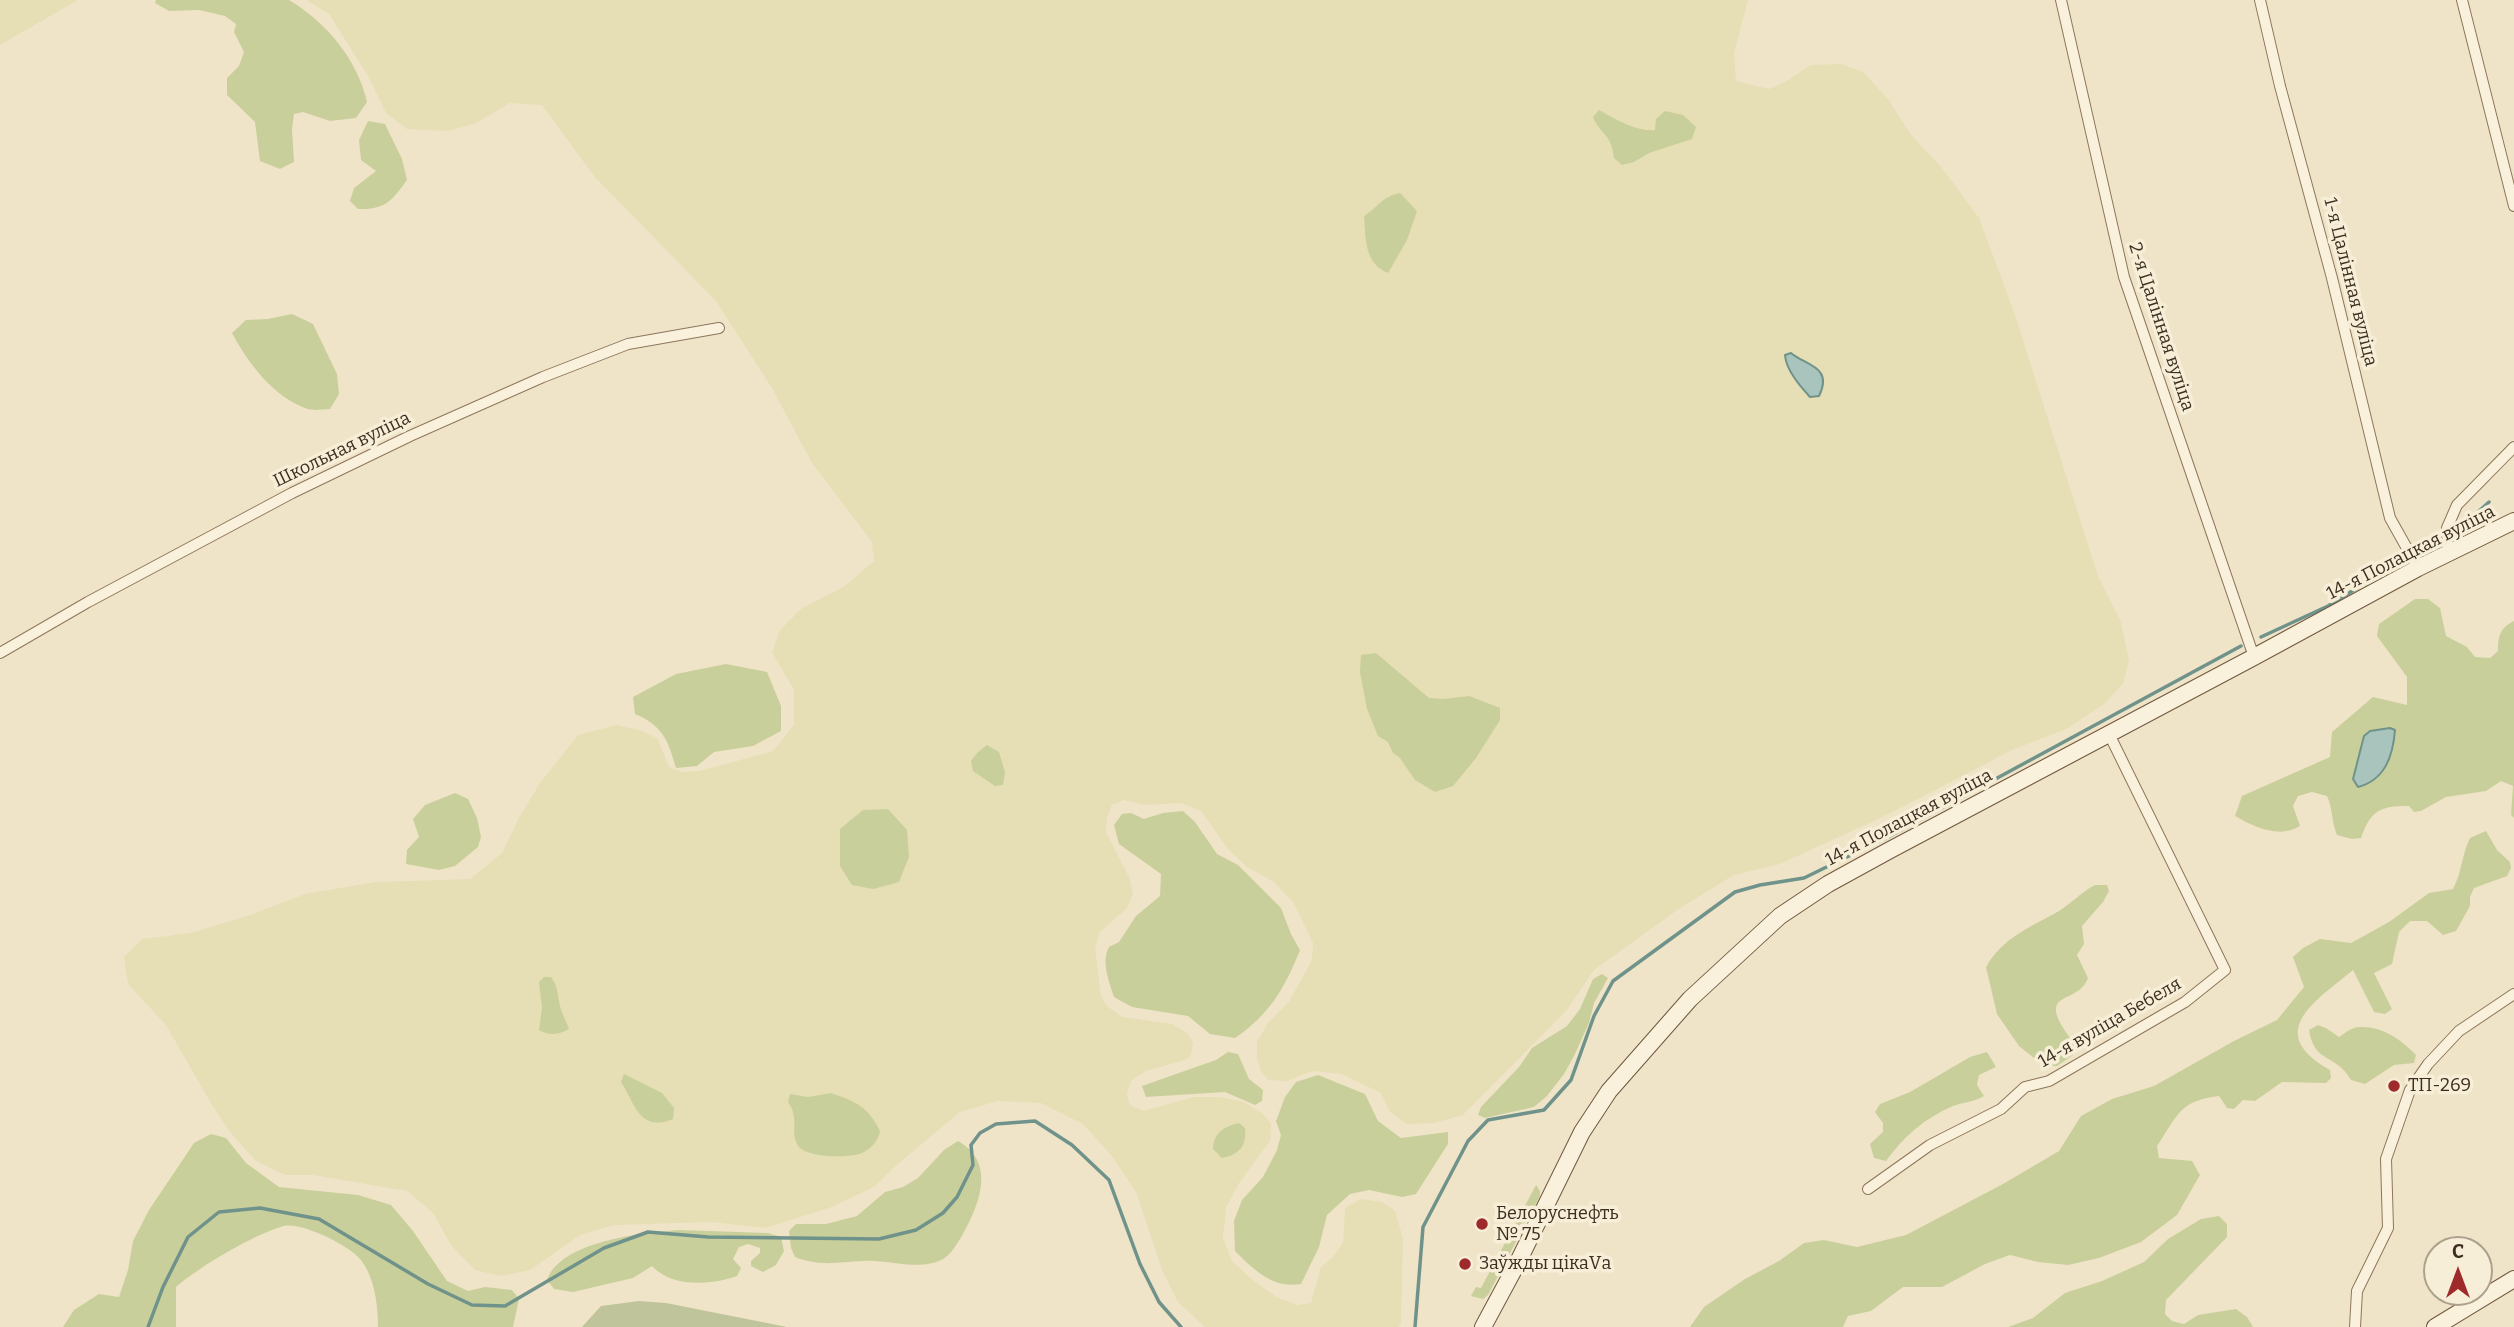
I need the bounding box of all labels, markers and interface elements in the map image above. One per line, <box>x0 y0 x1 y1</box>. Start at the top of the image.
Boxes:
street label: 1-я Цалінная вуліца <box>2319 195 2381 369</box>
street label: 2-я Цалінная вуліца <box>2124 240 2198 414</box>
street label: Школьная вуліца <box>270 407 414 493</box>
street label: 14-я Полацкая вуліца <box>2323 501 2499 605</box>
street label: 14-я Полацкая вуліца <box>1822 765 1996 871</box>
street label: 14-я вуліца Бебеля <box>2035 973 2185 1073</box>
place label: ТП-269 <box>2408 1075 2471 1097</box>
marker: ТП-269 <box>2386 1078 2402 1094</box>
place label: Белоруснефть № 75 <box>1496 1203 1618 1246</box>
marker: Белоруснефть № 75 <box>1474 1216 1490 1232</box>
north arrow <box>2423 1236 2493 1306</box>
text: С <box>2452 1240 2464 1263</box>
place label: Заўжды цікаVа <box>1479 1253 1611 1275</box>
marker: Заўжды цікаVа <box>1457 1256 1473 1272</box>

